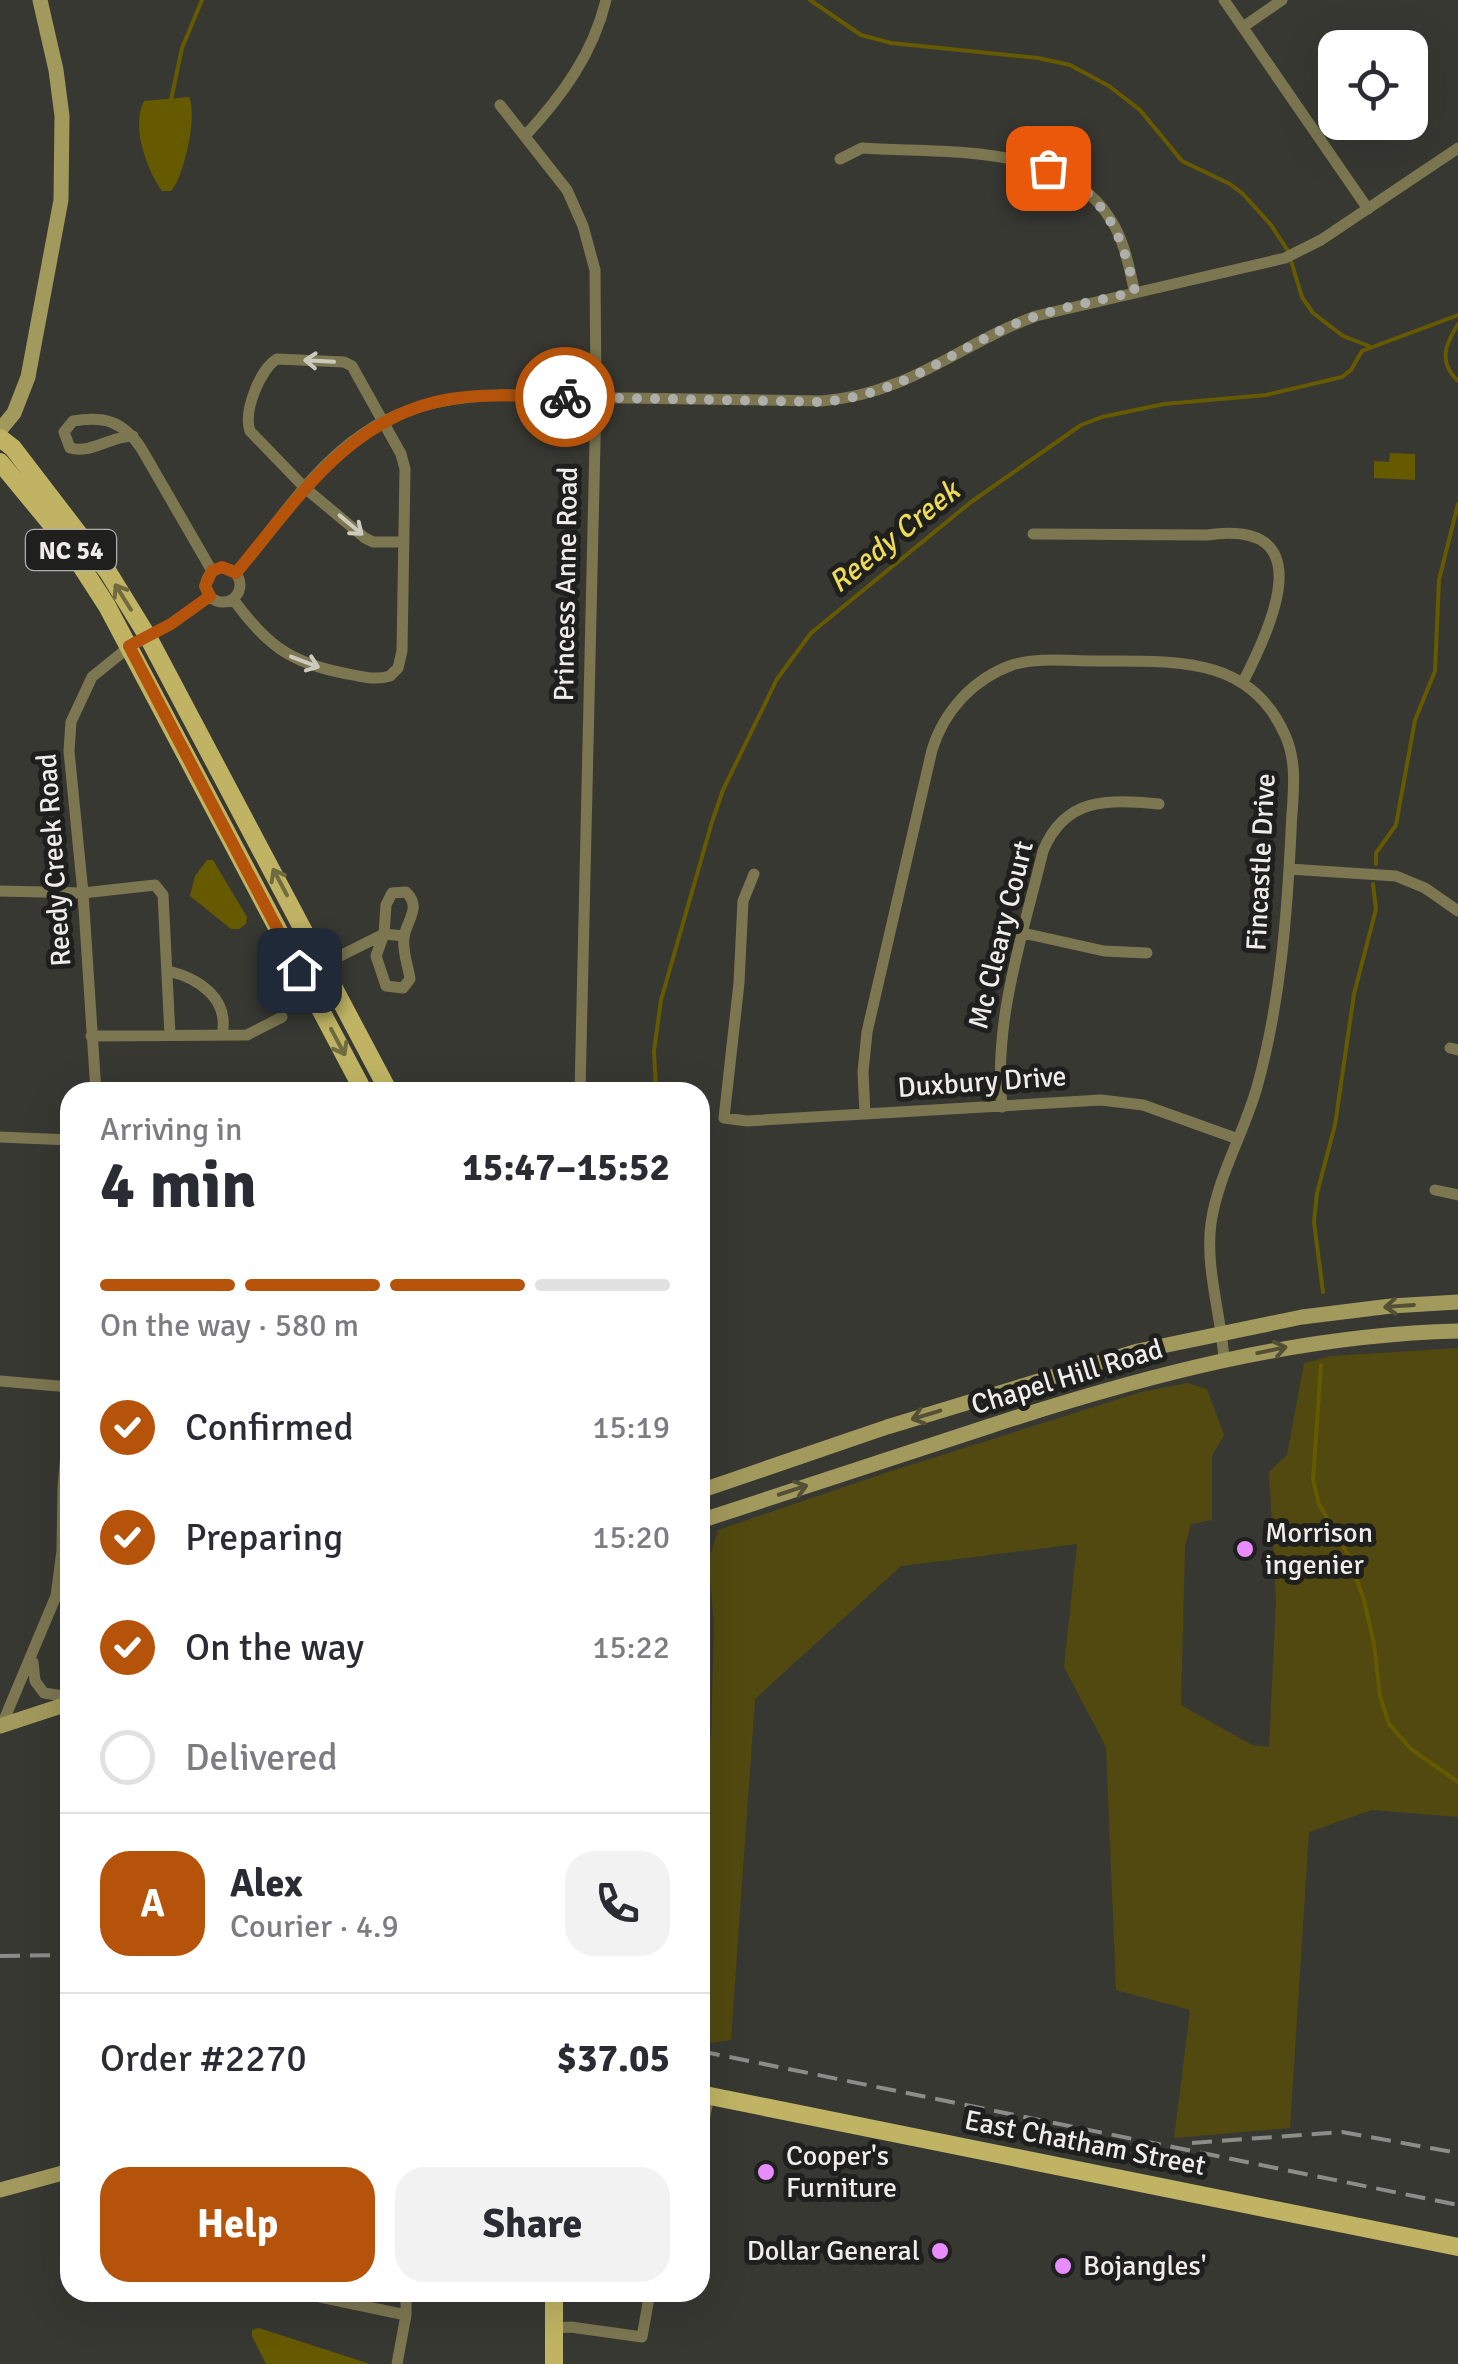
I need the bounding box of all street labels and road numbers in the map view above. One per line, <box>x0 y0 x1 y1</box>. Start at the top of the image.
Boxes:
street label: Princess Anne Road <box>547 466 585 702</box>
road number: NC 54 <box>26 530 116 570</box>
street label: Reedy Creek Road <box>30 752 78 968</box>
street label: Fincastle Drive <box>1239 772 1283 952</box>
street label: Mc Cleary Court <box>961 837 1041 1033</box>
street label: Duxbury Drive <box>896 1059 1068 1105</box>
street label: Chapel Hill Road <box>967 1332 1167 1422</box>
street label: East Chatham Street <box>962 2103 1209 2183</box>

